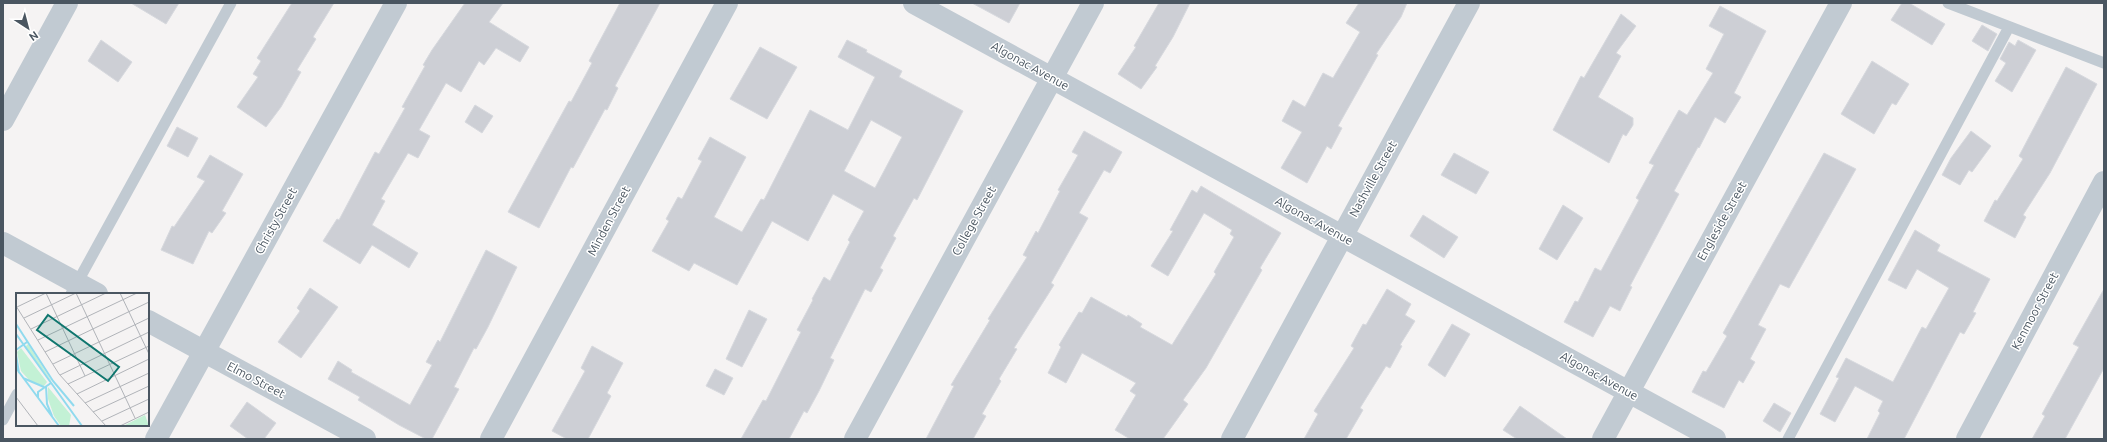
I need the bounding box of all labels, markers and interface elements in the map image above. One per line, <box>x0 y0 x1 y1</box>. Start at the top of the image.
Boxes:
north arrow <box>8 8 48 48</box>
text: N <box>27 29 41 43</box>
street label: Algonac Avenue <box>989 39 1071 92</box>
street label: Nashville Street <box>1346 138 1399 219</box>
street label: Engleside Street <box>1694 179 1749 263</box>
street label: Minden Street <box>585 183 632 258</box>
street label: College Street <box>949 184 998 258</box>
street label: Christy Street <box>252 185 299 256</box>
street label: Algonac Avenue <box>1273 194 1355 247</box>
street label: Kenmoor Street <box>2009 270 2061 352</box>
inset map <box>16 293 149 426</box>
street label: Algonac Avenue <box>1558 349 1640 402</box>
street label: Elmo Street <box>225 359 288 400</box>

